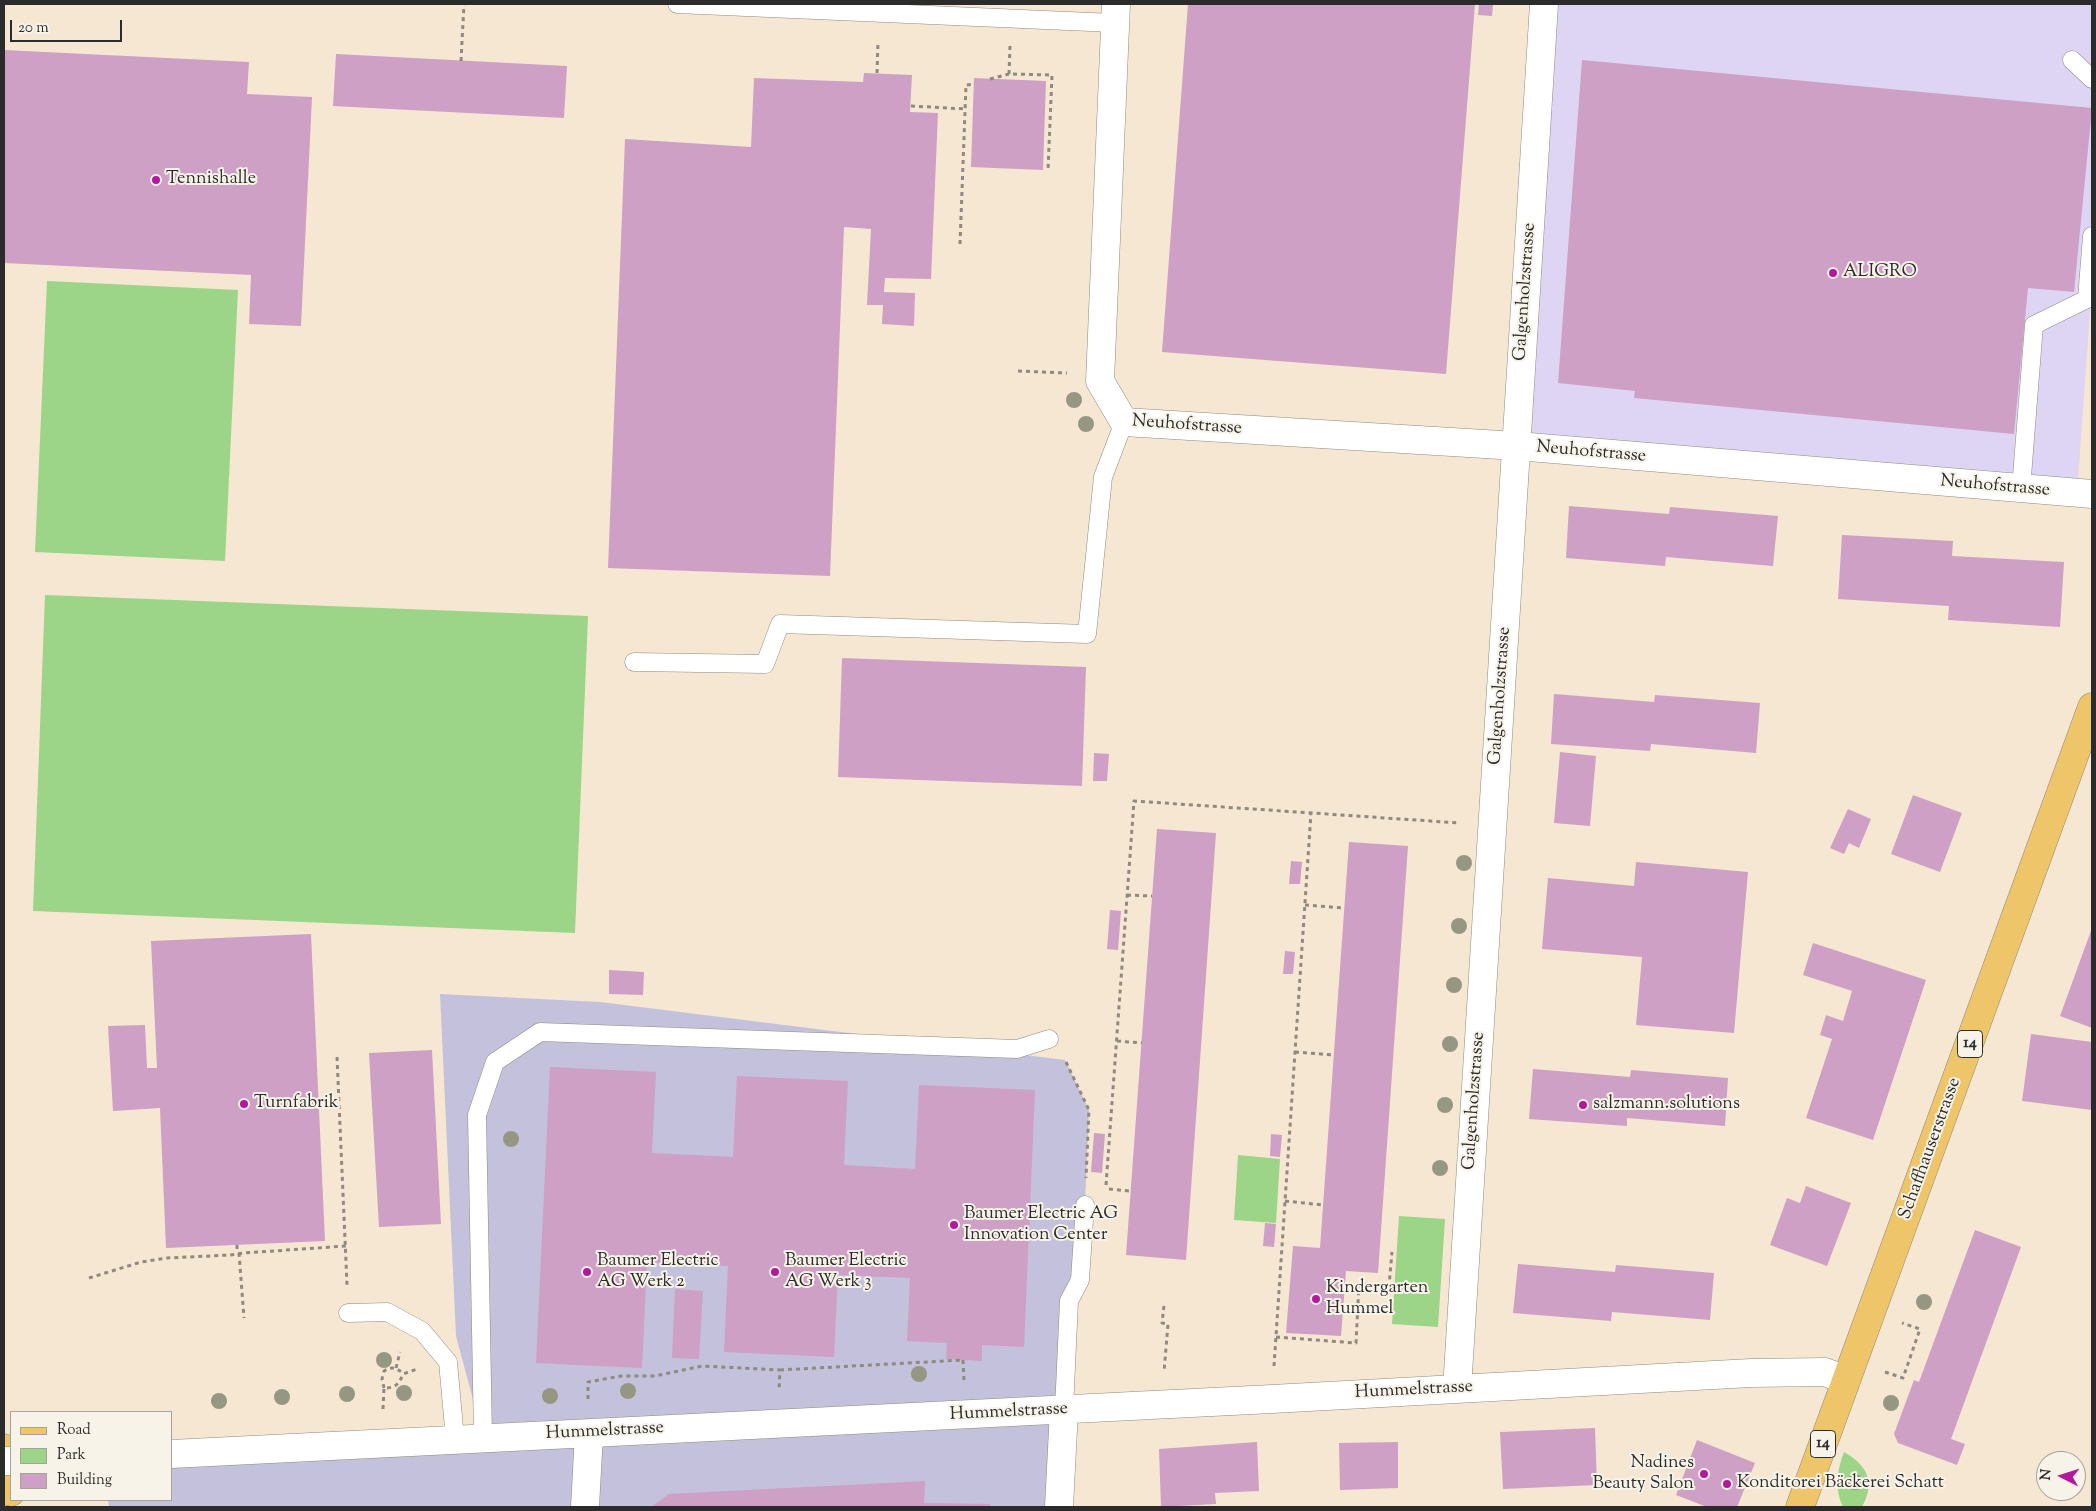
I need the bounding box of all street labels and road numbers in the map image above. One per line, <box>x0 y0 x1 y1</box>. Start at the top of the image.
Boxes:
street label: Galgenholzstrasse <box>1510 222 1542 362</box>
street label: Neuhofstrasse <box>1131 411 1243 441</box>
street label: Neuhofstrasse <box>1535 437 1647 469</box>
street label: Neuhofstrasse <box>1939 471 2051 503</box>
street label: Galgenholzstrasse <box>1485 626 1517 766</box>
road number: 14 <box>1958 1030 1982 1058</box>
street label: Galgenholzstrasse <box>1459 1031 1491 1171</box>
street label: Schaffhauserstrasse <box>1895 1075 1967 1223</box>
street label: Hummelstrasse <box>1354 1377 1474 1405</box>
street label: Hummelstrasse <box>949 1399 1069 1427</box>
street label: Hummelstrasse <box>545 1418 665 1446</box>
road number: 14 <box>1810 1430 1836 1458</box>

